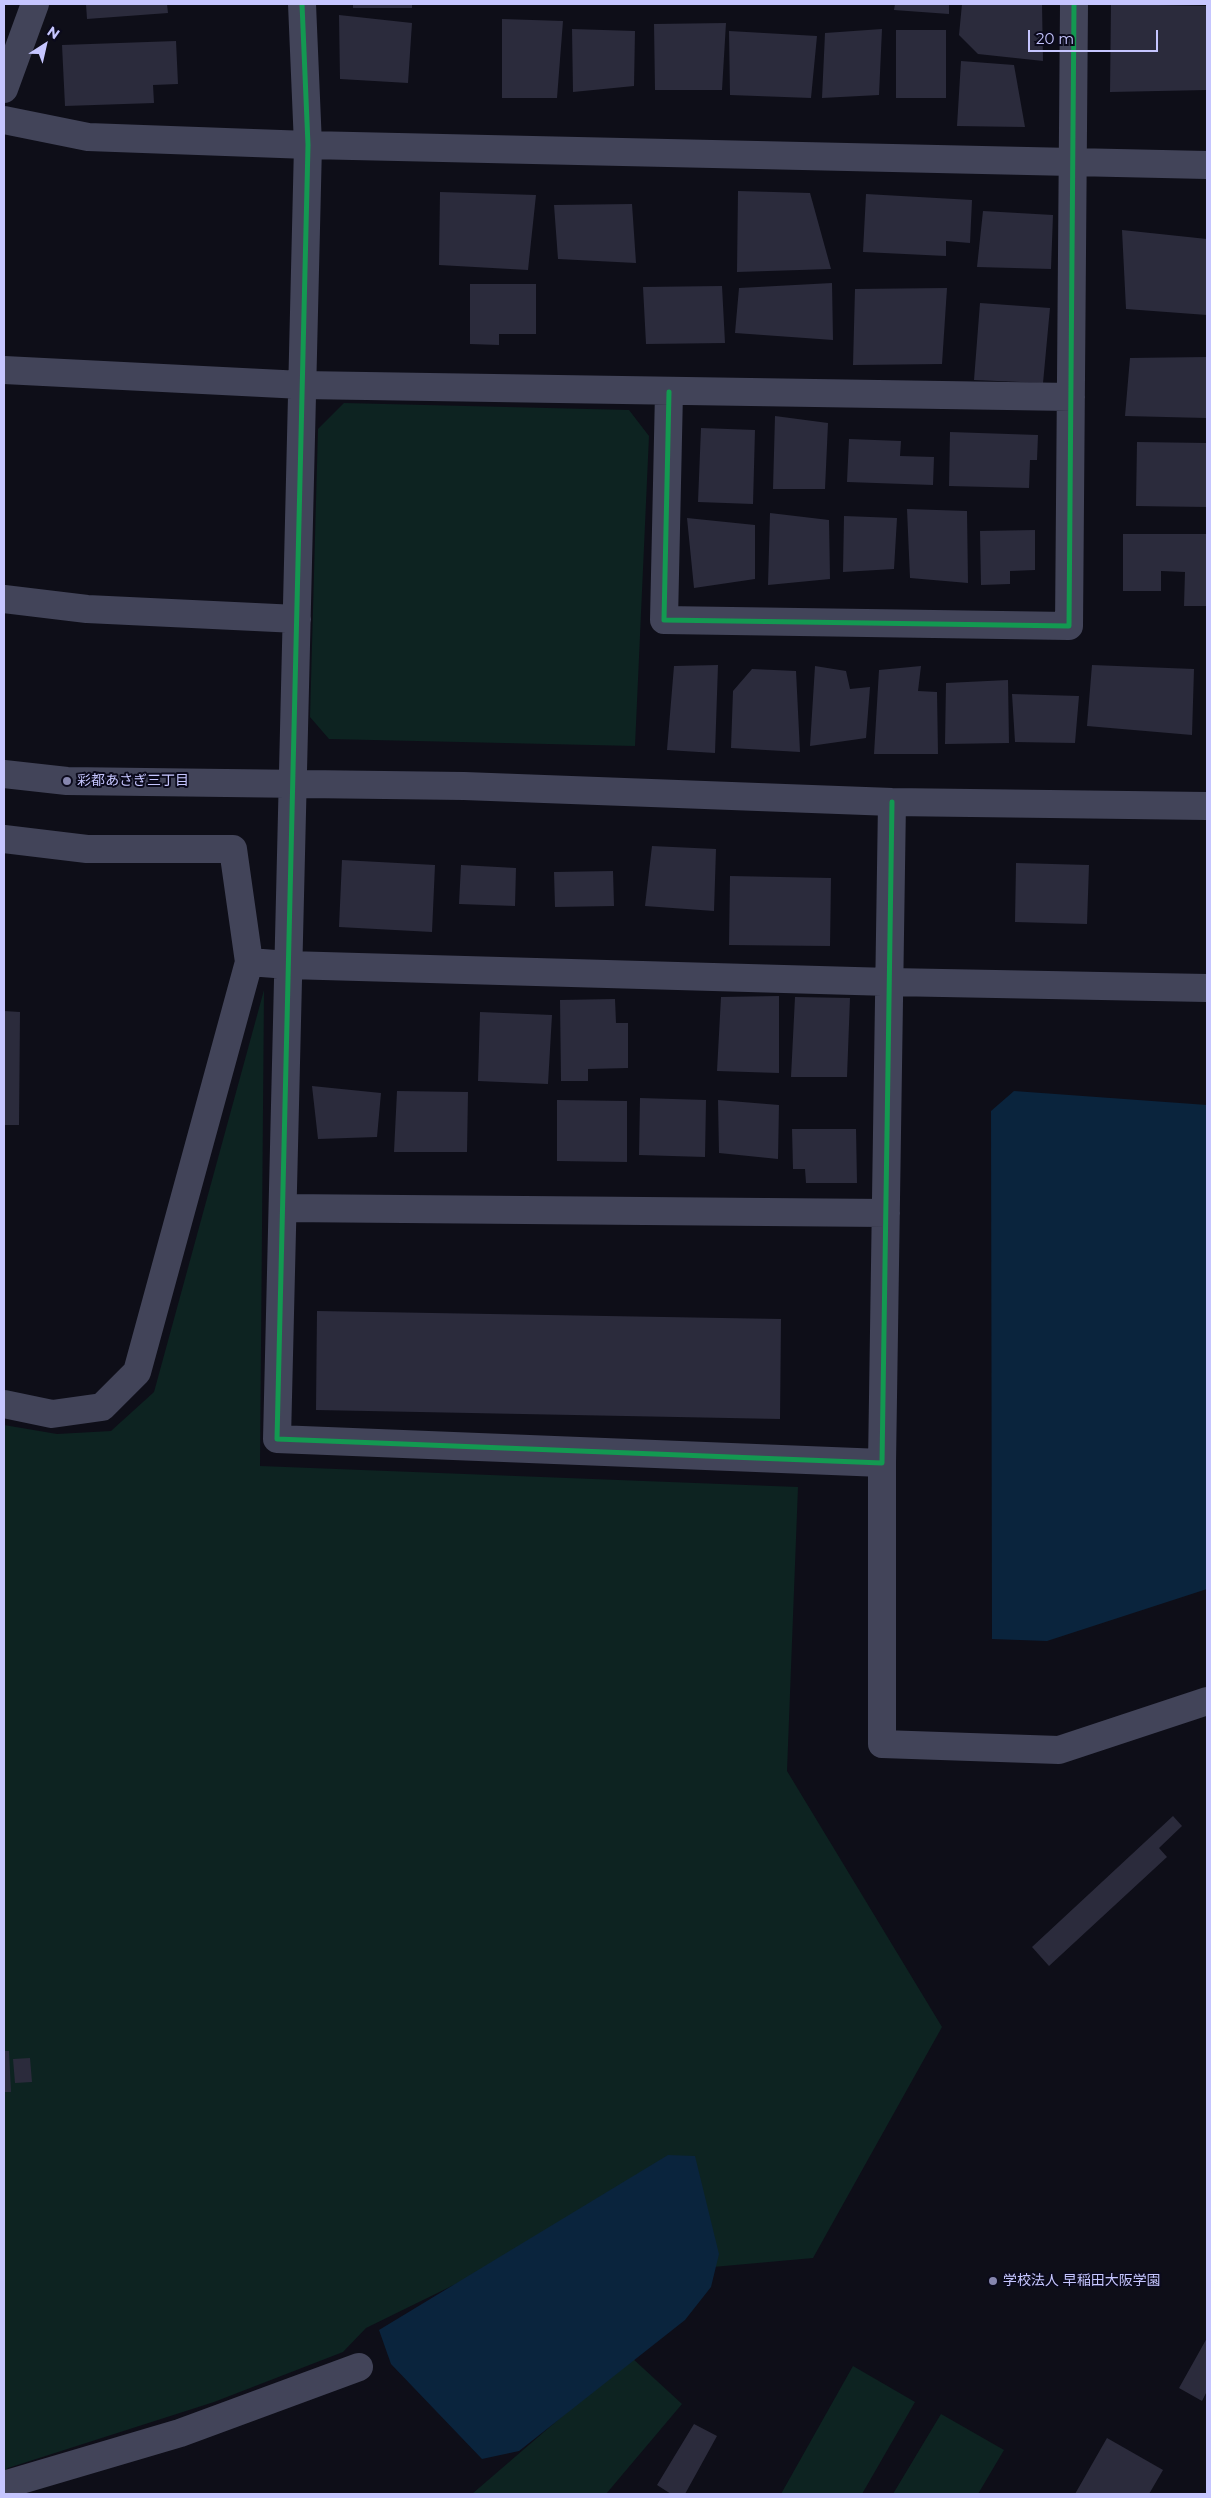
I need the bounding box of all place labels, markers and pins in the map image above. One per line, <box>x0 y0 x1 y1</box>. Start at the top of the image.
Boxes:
place label: 彩都あさぎ三丁目 <box>77 773 189 789</box>
marker: 彩都あさぎ三丁目 <box>61 775 73 787</box>
place label: 学校法人 早稲田大阪学園 <box>1003 2273 1161 2289</box>
marker: 学校法人 早稲田大阪学園 <box>987 2275 999 2287</box>

